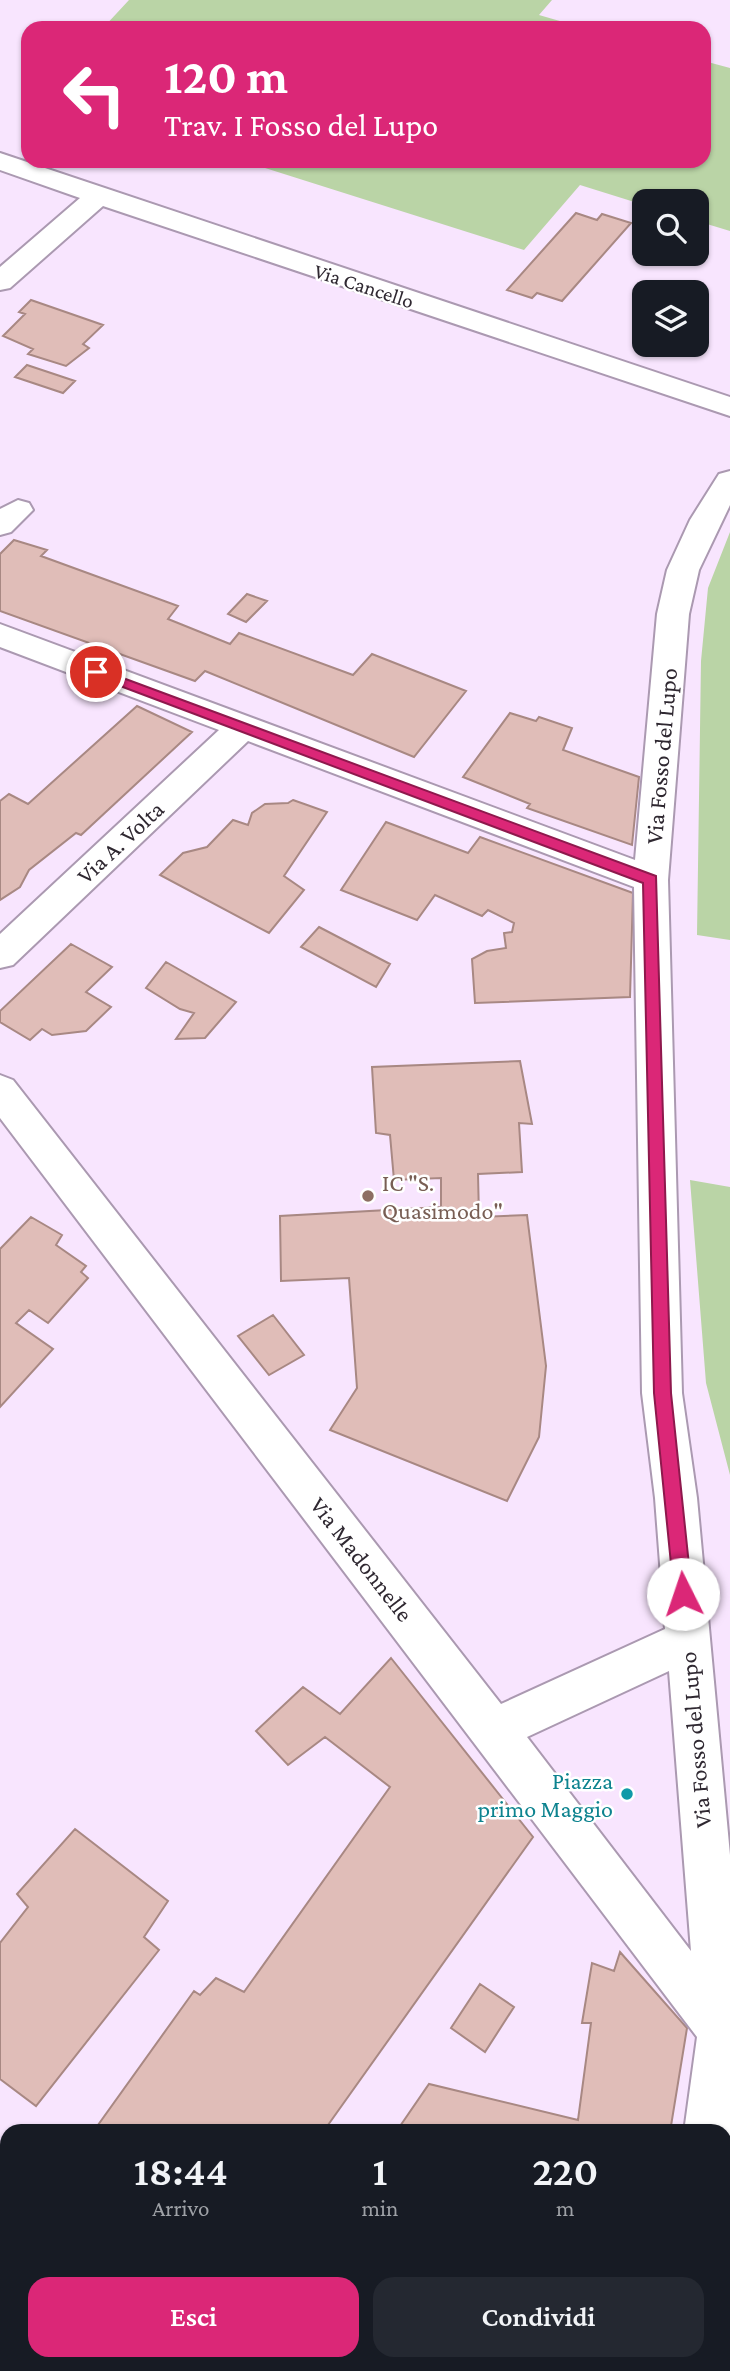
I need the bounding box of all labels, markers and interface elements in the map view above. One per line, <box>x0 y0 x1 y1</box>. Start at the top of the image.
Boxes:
icon: left <box>49 49 140 140</box>
text: 120 m <box>164 49 288 104</box>
text: Trav. I Fosso del Lupo <box>164 107 438 143</box>
map controls <box>632 189 709 357</box>
button: search <box>632 189 709 266</box>
street label: Via Cancello <box>311 259 417 313</box>
button: layers <box>632 280 709 357</box>
pin <box>66 642 126 702</box>
icon: arrive <box>77 653 115 691</box>
street label: Via Fosso del Lupo <box>640 667 682 845</box>
street label: Via A. Volta <box>71 795 169 889</box>
place label: IC "S. Quasimodo" <box>382 1169 503 1224</box>
marker: IC "S. Quasimodo" <box>360 1188 376 1204</box>
street label: Via Madonnelle <box>305 1491 419 1627</box>
position arrow <box>646 1557 720 1631</box>
street label: Via Fosso del Lupo <box>674 1651 716 1829</box>
place label: Piazza primo Maggio <box>477 1767 613 1822</box>
marker: Piazza primo Maggio <box>619 1786 635 1802</box>
text: 18:44 <box>134 2147 228 2194</box>
text: 1 <box>372 2147 388 2194</box>
text: 220 <box>532 2147 598 2194</box>
text: Arrivo <box>152 2195 209 2221</box>
text: min <box>362 2195 398 2221</box>
text: m <box>556 2195 574 2221</box>
button: Esci <box>28 2277 359 2357</box>
button: Condividi <box>373 2277 704 2357</box>

